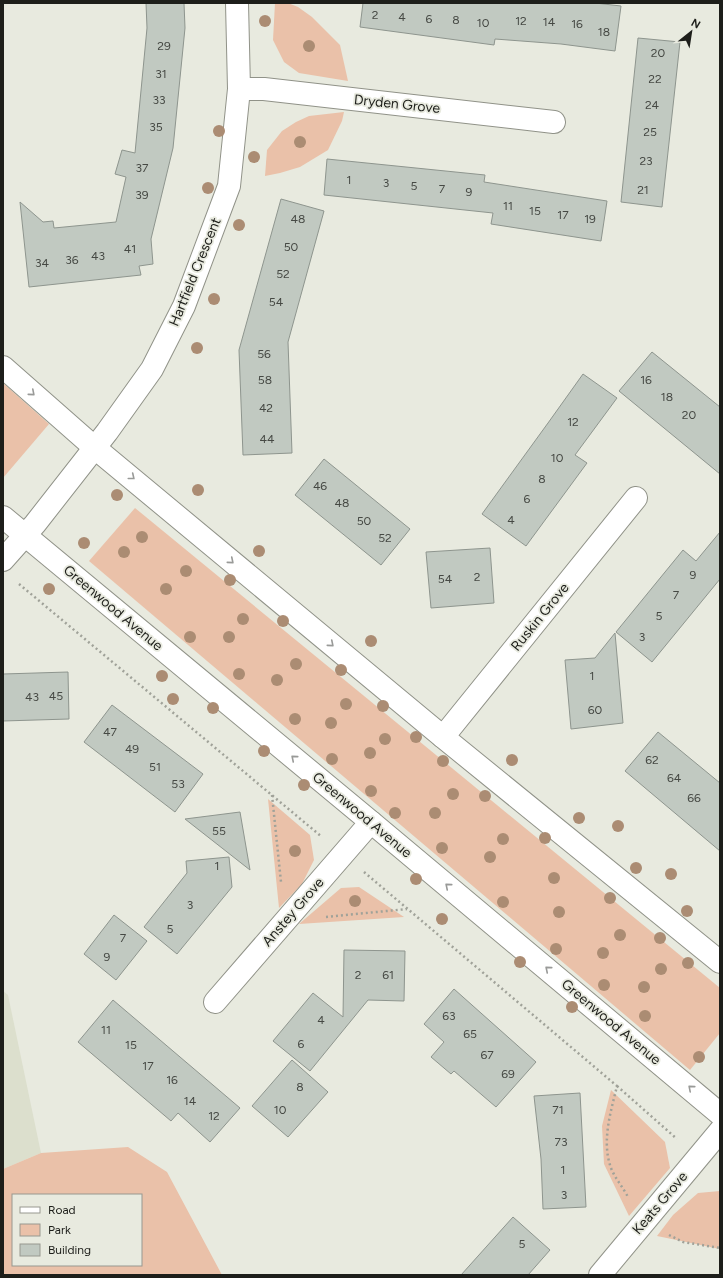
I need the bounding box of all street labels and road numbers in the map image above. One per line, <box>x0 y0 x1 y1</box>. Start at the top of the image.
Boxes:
street label: Dryden Grove <box>353 91 441 117</box>
street label: Hartfield Crescent <box>165 215 225 329</box>
street label: Greenwood Avenue <box>60 561 166 655</box>
street label: Ruskin Grove <box>507 579 573 654</box>
street label: Greenwood Avenue <box>309 768 415 862</box>
street label: Anstey Grove <box>259 874 328 950</box>
street label: Greenwood Avenue <box>558 975 664 1069</box>
street label: Keats Grove <box>629 1168 691 1238</box>

